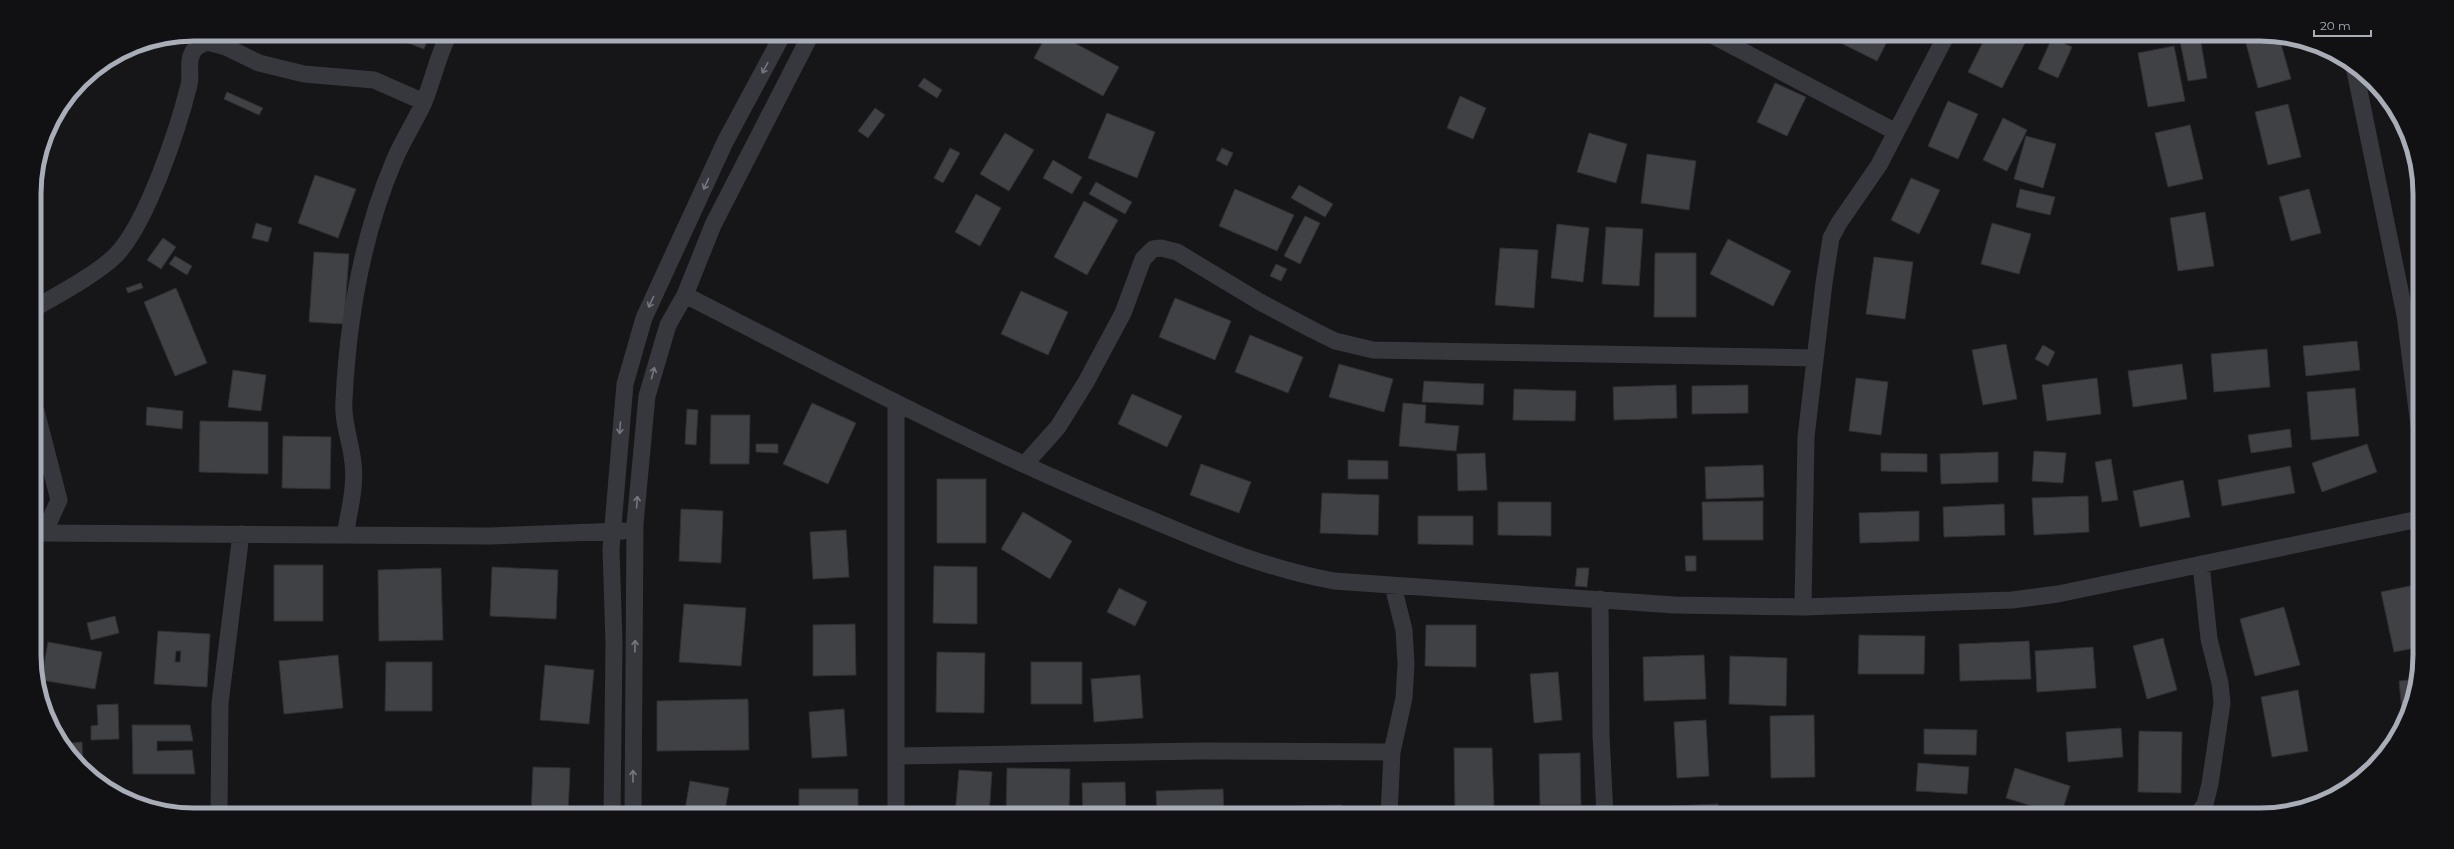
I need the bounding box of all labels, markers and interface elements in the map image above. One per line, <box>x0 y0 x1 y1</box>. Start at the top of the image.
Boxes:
scale bar <box>2314 12 2371 38</box>
text: 20 m <box>2320 18 2351 33</box>
one-way arrow <box>760 62 768 74</box>
one-way arrow <box>702 178 709 190</box>
one-way arrow <box>647 296 654 308</box>
one-way arrow <box>650 367 658 380</box>
one-way arrow <box>617 421 624 434</box>
one-way arrow <box>633 496 640 509</box>
one-way arrow <box>631 640 638 653</box>
one-way arrow <box>629 770 637 783</box>

